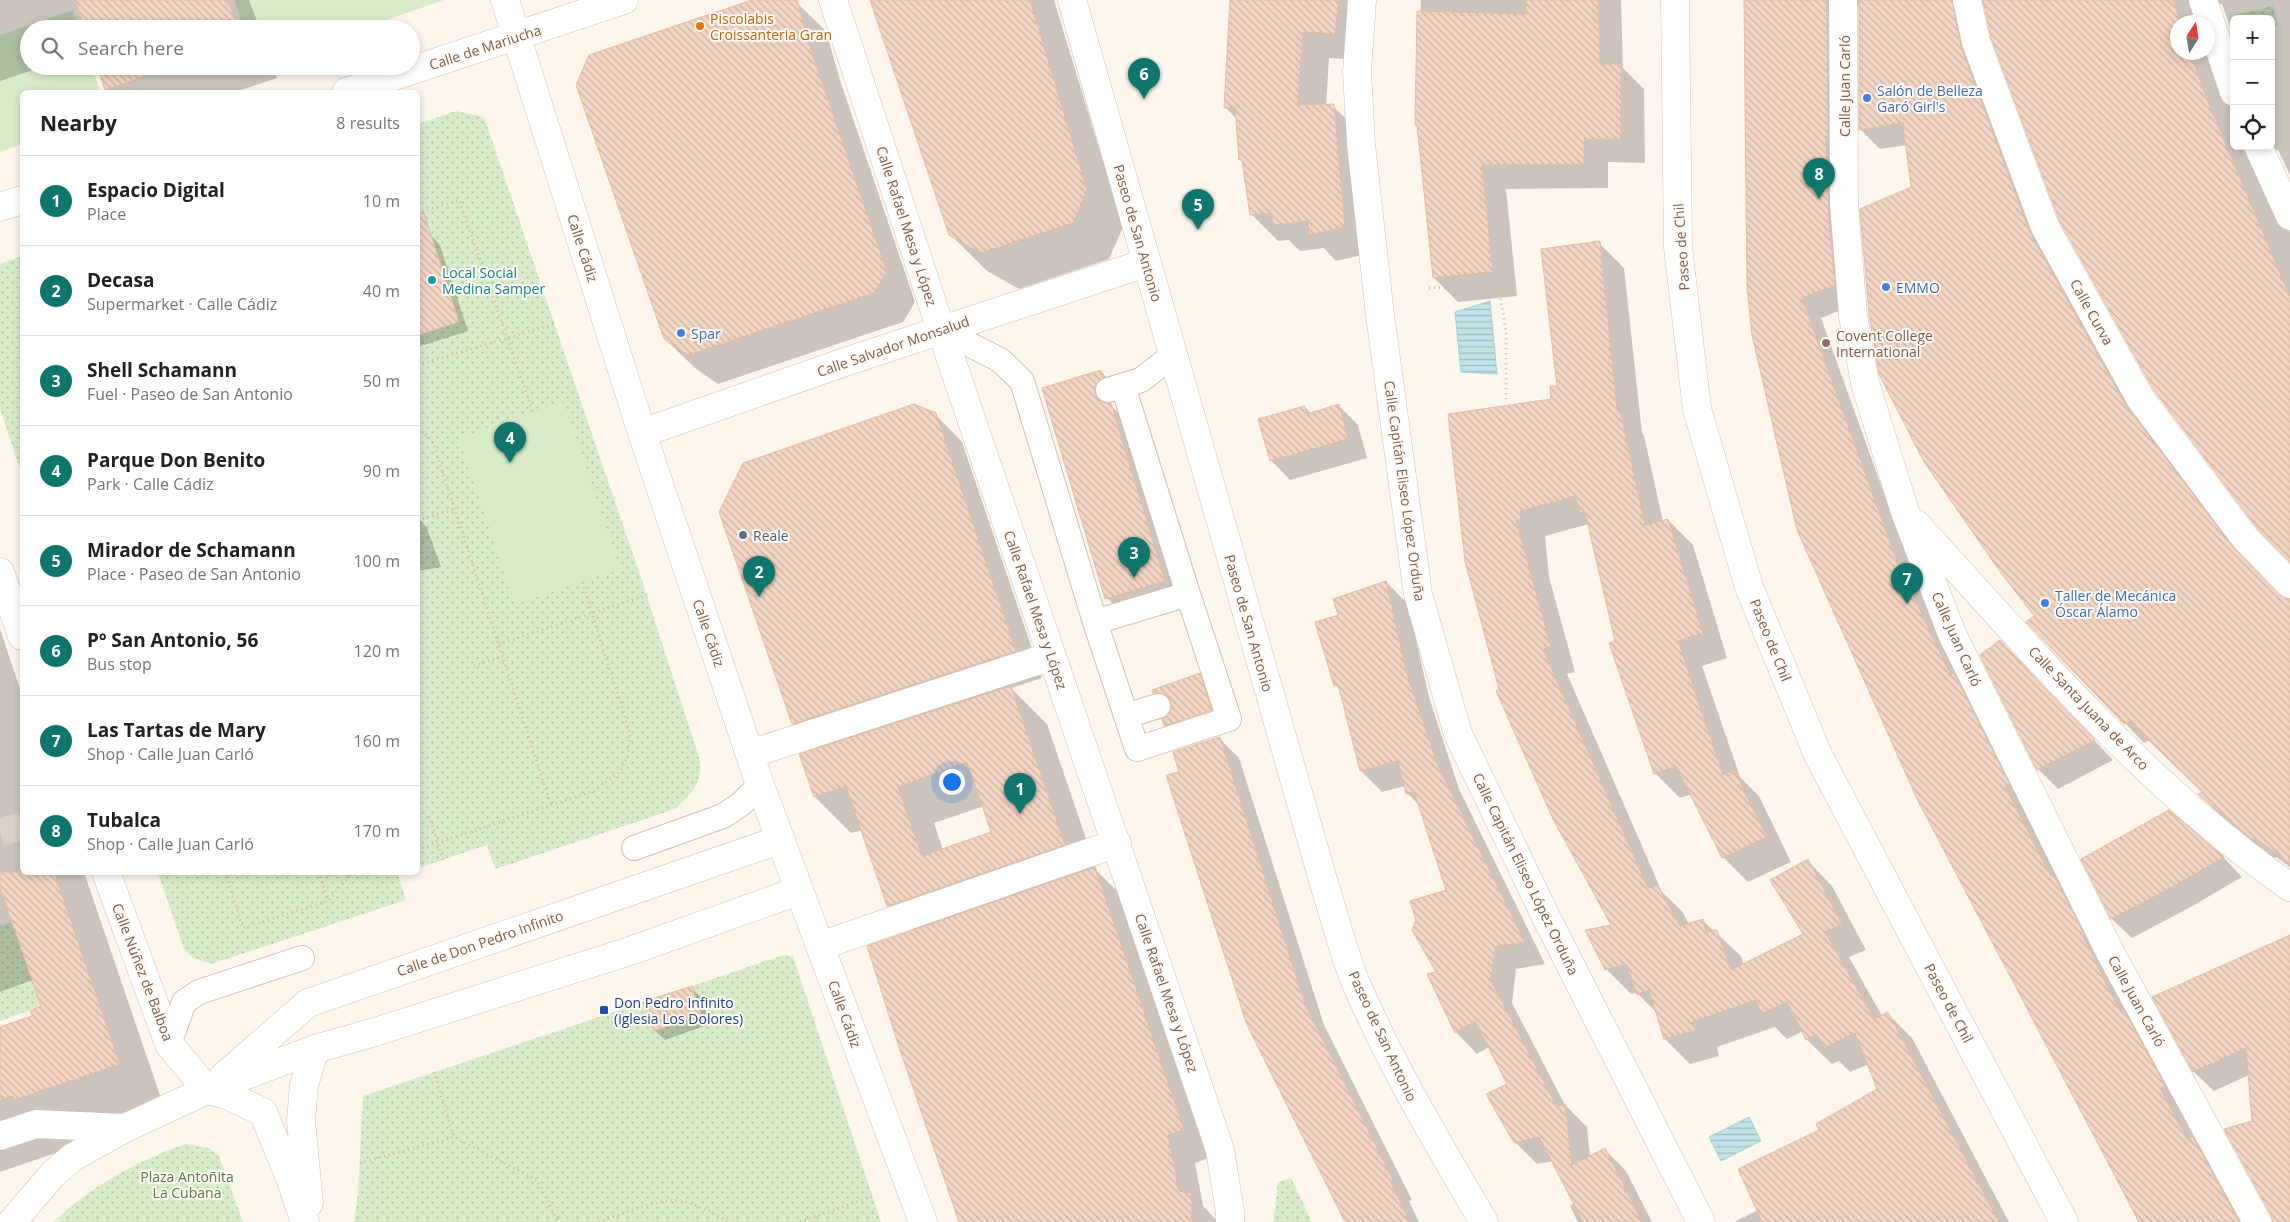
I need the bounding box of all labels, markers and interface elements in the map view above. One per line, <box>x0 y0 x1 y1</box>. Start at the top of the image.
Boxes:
place label: Piscolabis Croissanteria Gran <box>710 9 832 44</box>
north arrow <box>2170 15 2215 60</box>
map controls <box>2230 15 2275 150</box>
button: + <box>2230 15 2275 60</box>
search box <box>20 20 420 75</box>
street label: Calle de Mariucha <box>427 20 543 74</box>
marker: Piscolabis Croissanteria Gran <box>694 20 706 32</box>
icon: search <box>38 34 66 62</box>
text: Search here <box>78 35 184 61</box>
street label: Calle Juan Carló <box>1835 35 1854 137</box>
pin: 6 <box>1128 58 1160 99</box>
button: − <box>2230 60 2275 105</box>
place label: Salón de Belleza Garó Girl's <box>1877 81 1983 116</box>
marker: Salón de Belleza Garó Girl's <box>1861 92 1873 104</box>
button: locate <box>2230 105 2275 150</box>
text: Nearby <box>40 109 117 137</box>
text: 8 results <box>336 112 400 134</box>
street label: Calle Rafael Mesa y López <box>872 144 942 309</box>
pin: 8 <box>1803 158 1835 199</box>
street label: Paseo de San Antonio <box>1109 162 1167 304</box>
text: Espacio Digital <box>87 177 225 203</box>
pin: 5 <box>1182 189 1214 230</box>
text: 1 <box>51 190 61 212</box>
text: 10 m <box>363 190 400 212</box>
text: Place <box>87 203 126 225</box>
street label: Paseo de Chil <box>1668 203 1694 291</box>
street label: Calle Cádiz <box>563 212 603 285</box>
place label: Local Social Medina Samper <box>442 263 545 298</box>
text: Decasa <box>87 267 154 293</box>
marker: Local Social Medina Samper <box>426 274 438 286</box>
street label: Calle Curva <box>2066 275 2118 349</box>
place label: EMMO <box>1896 278 1940 297</box>
text: 2 <box>51 280 61 302</box>
text: 40 m <box>363 280 400 302</box>
marker: EMMO <box>1880 281 1892 293</box>
text: Supermarket · Calle Cádiz <box>87 293 277 315</box>
street label: Calle Salvador Monsalud <box>814 311 972 381</box>
place label: Spar <box>691 324 721 343</box>
place label: Covent College International <box>1836 326 1933 361</box>
marker: Spar <box>675 327 687 339</box>
marker: Covent College International <box>1820 337 1832 349</box>
text: Shell Schamann <box>87 357 237 383</box>
text: 3 <box>51 370 61 392</box>
text: 50 m <box>363 370 400 392</box>
street label: Calle Capitán Eliseo López Orduña <box>1380 379 1430 603</box>
text: Fuel · Paseo de San Antonio <box>87 383 293 405</box>
pin: 4 <box>494 422 526 463</box>
text: Parque Don Benito <box>87 447 265 473</box>
text: 4 <box>51 460 61 482</box>
text: 90 m <box>363 460 400 482</box>
text: Park · Calle Cádiz <box>87 473 213 495</box>
place label: Reale <box>753 526 789 545</box>
street label: Calle Rafael Mesa y López <box>1000 528 1072 692</box>
marker: Reale <box>737 529 749 541</box>
text: Mirador de Schamann <box>87 537 296 563</box>
pin: 3 <box>1118 537 1150 578</box>
text: 5 <box>51 550 61 572</box>
text: 100 m <box>354 550 400 572</box>
street label: Paseo de San Antonio <box>1220 552 1278 694</box>
pin: 2 <box>743 556 775 597</box>
text: Place · Paseo de San Antonio <box>87 563 301 585</box>
pin: 7 <box>1891 563 1923 604</box>
place label: Taller de Mecánica Óscar Álamo <box>2055 586 2176 621</box>
street label: Calle Juan Carló <box>1928 589 1986 689</box>
street label: Paseo de Chil <box>1746 596 1796 684</box>
street label: Calle Cádiz <box>689 597 730 670</box>
marker: Taller de Mecánica Óscar Álamo <box>2039 597 2051 609</box>
text: Pº San Antonio, 56 <box>87 627 258 653</box>
text: 6 <box>51 640 61 662</box>
text: 120 m <box>354 640 400 662</box>
street label: Calle Santa Juana de Arco <box>2025 642 2153 774</box>
text: Bus stop <box>87 653 152 675</box>
text: Las Tartas de Mary <box>87 717 266 743</box>
text: 7 <box>51 730 61 752</box>
text: 160 m <box>354 730 400 752</box>
text: Shop · Calle Juan Carló <box>87 743 254 765</box>
your location <box>939 769 965 795</box>
street label: Calle Capitán Eliseo López Orduña <box>1469 770 1583 978</box>
pin: 1 <box>1004 773 1036 814</box>
text: Tubalca <box>87 807 161 833</box>
text: 8 <box>51 820 61 842</box>
text: 170 m <box>354 820 400 842</box>
text: Shop · Calle Juan Carló <box>87 833 254 855</box>
street label: Calle Núñez de Balboa <box>108 900 178 1044</box>
street label: Calle de Don Pedro Infinito <box>394 906 566 980</box>
street label: Calle Rafael Mesa y López <box>1131 911 1203 1075</box>
street label: Calle Juan Carló <box>2104 952 2170 1050</box>
street label: Paseo de Chil <box>1920 960 1978 1046</box>
street label: Paseo de San Antonio <box>1344 968 1422 1104</box>
street label: Calle Cádiz <box>824 978 866 1051</box>
place label: Don Pedro Infinito (iglesia Los Dolores) <box>614 993 743 1028</box>
marker: Don Pedro Infinito (iglesia Los Dolores) <box>598 1004 610 1016</box>
park label: Plaza Antoñita La Cubana <box>140 1167 234 1202</box>

